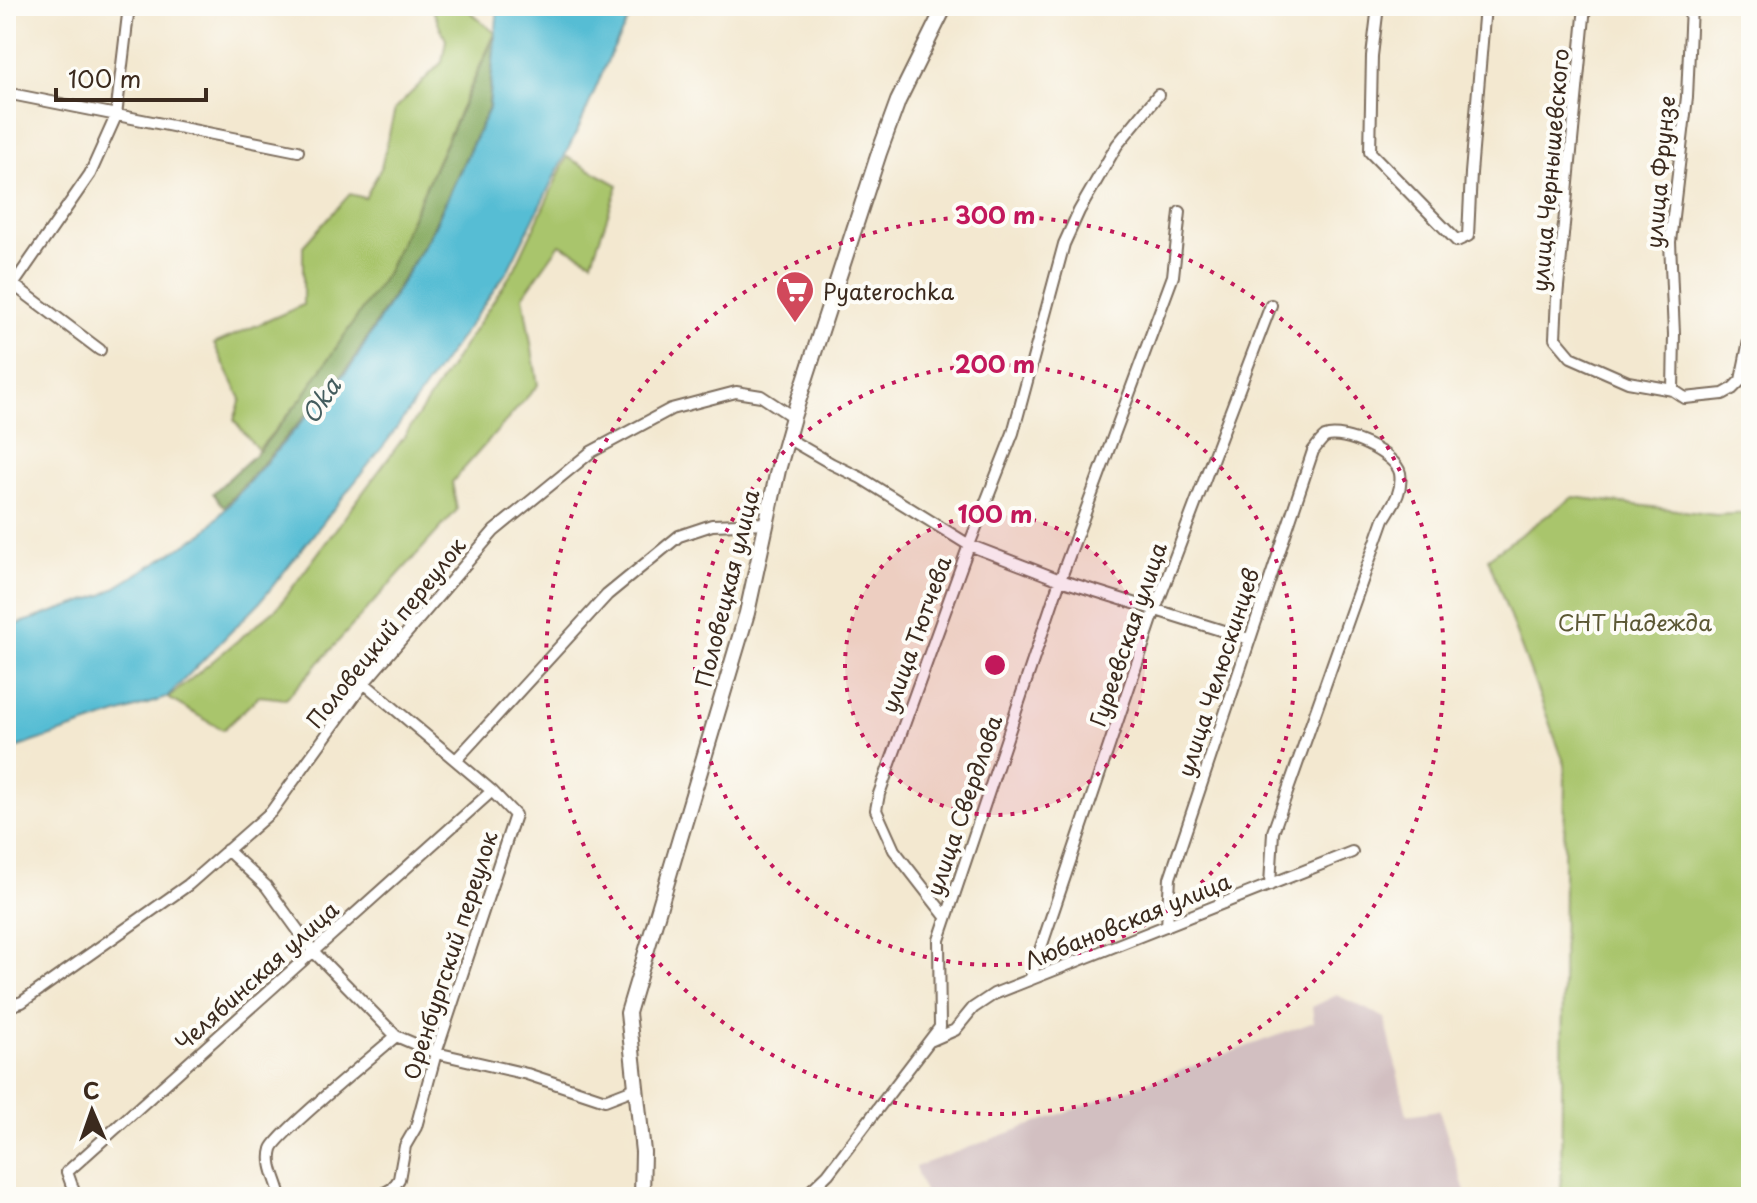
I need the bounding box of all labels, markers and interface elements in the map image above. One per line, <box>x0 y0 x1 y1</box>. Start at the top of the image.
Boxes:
street label: улица Чернышевского <box>1522 47 1576 293</box>
scale bar <box>56 52 206 102</box>
text: 100 m <box>68 60 141 96</box>
street label: улица Фрунзе <box>1636 95 1682 249</box>
text: 300 m <box>954 196 1036 232</box>
supermarket icon: Pyaterochka <box>774 269 816 324</box>
place label: Pyaterochka <box>823 274 955 307</box>
text: 200 m <box>955 345 1035 381</box>
water label: Oka <box>291 369 349 430</box>
street label: Половецкая улица <box>686 486 767 690</box>
text: 100 m <box>958 495 1032 531</box>
street label: Половецкий переулок <box>297 529 473 735</box>
street label: Гуреевская улица <box>1080 537 1174 730</box>
street label: улица Тютчева <box>871 551 959 717</box>
street label: улица Челюскинцев <box>1168 563 1266 781</box>
park label: СНТ Надежда <box>1558 605 1712 638</box>
centre of rings <box>981 651 1009 679</box>
street label: улица Свердлова <box>917 710 1009 900</box>
street label: Оренбургский переулок <box>393 826 505 1084</box>
street label: Любановская улица <box>1019 863 1235 977</box>
street label: Челябинская улица <box>167 892 345 1058</box>
north arrow <box>52 1071 132 1151</box>
text: С <box>82 1073 100 1106</box>

